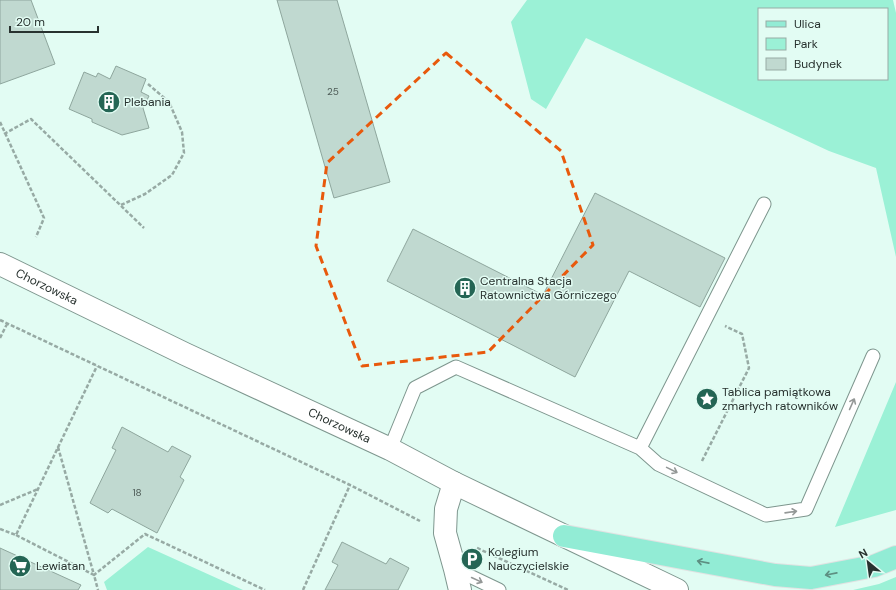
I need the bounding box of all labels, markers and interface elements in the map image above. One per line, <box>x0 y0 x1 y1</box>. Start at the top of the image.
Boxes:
scale bar <box>10 8 98 34</box>
legend <box>758 8 888 80</box>
text: 20 m <box>16 14 45 30</box>
text: Ulica <box>794 16 821 32</box>
text: Park <box>794 36 818 52</box>
text: Budynek <box>794 56 842 72</box>
house number: 25 <box>327 85 339 98</box>
building icon: Plebania <box>96 89 122 115</box>
place label: Plebania <box>124 94 171 110</box>
street label: Chorzowska <box>13 265 80 309</box>
place label: Centralna Stacja Ratownictwa Górniczego <box>480 273 617 303</box>
building icon: Centralna Stacja Ratownictwa Górniczego <box>452 275 478 301</box>
place label: Tablica pamiątkowa zmarłych ratowników <box>722 384 838 414</box>
place icon: Tablica pamiątkowa zmarłych ratowników <box>694 386 720 412</box>
one-way arrow <box>849 399 857 411</box>
street label: Chorzowska <box>306 404 373 447</box>
one-way arrow <box>665 467 677 474</box>
house number: 18 <box>132 486 142 499</box>
one-way arrow <box>784 508 797 515</box>
north arrow <box>848 542 888 582</box>
place label: Kolegium Nauczycielskie <box>488 544 569 574</box>
text: N <box>856 545 870 561</box>
parking icon: Kolegium Nauczycielskie <box>459 546 485 572</box>
supermarket icon: Lewiatan <box>7 553 33 579</box>
place label: Lewiatan <box>36 558 85 574</box>
one-way arrow <box>697 558 710 566</box>
one-way arrow <box>825 570 838 578</box>
one-way arrow <box>471 577 483 584</box>

